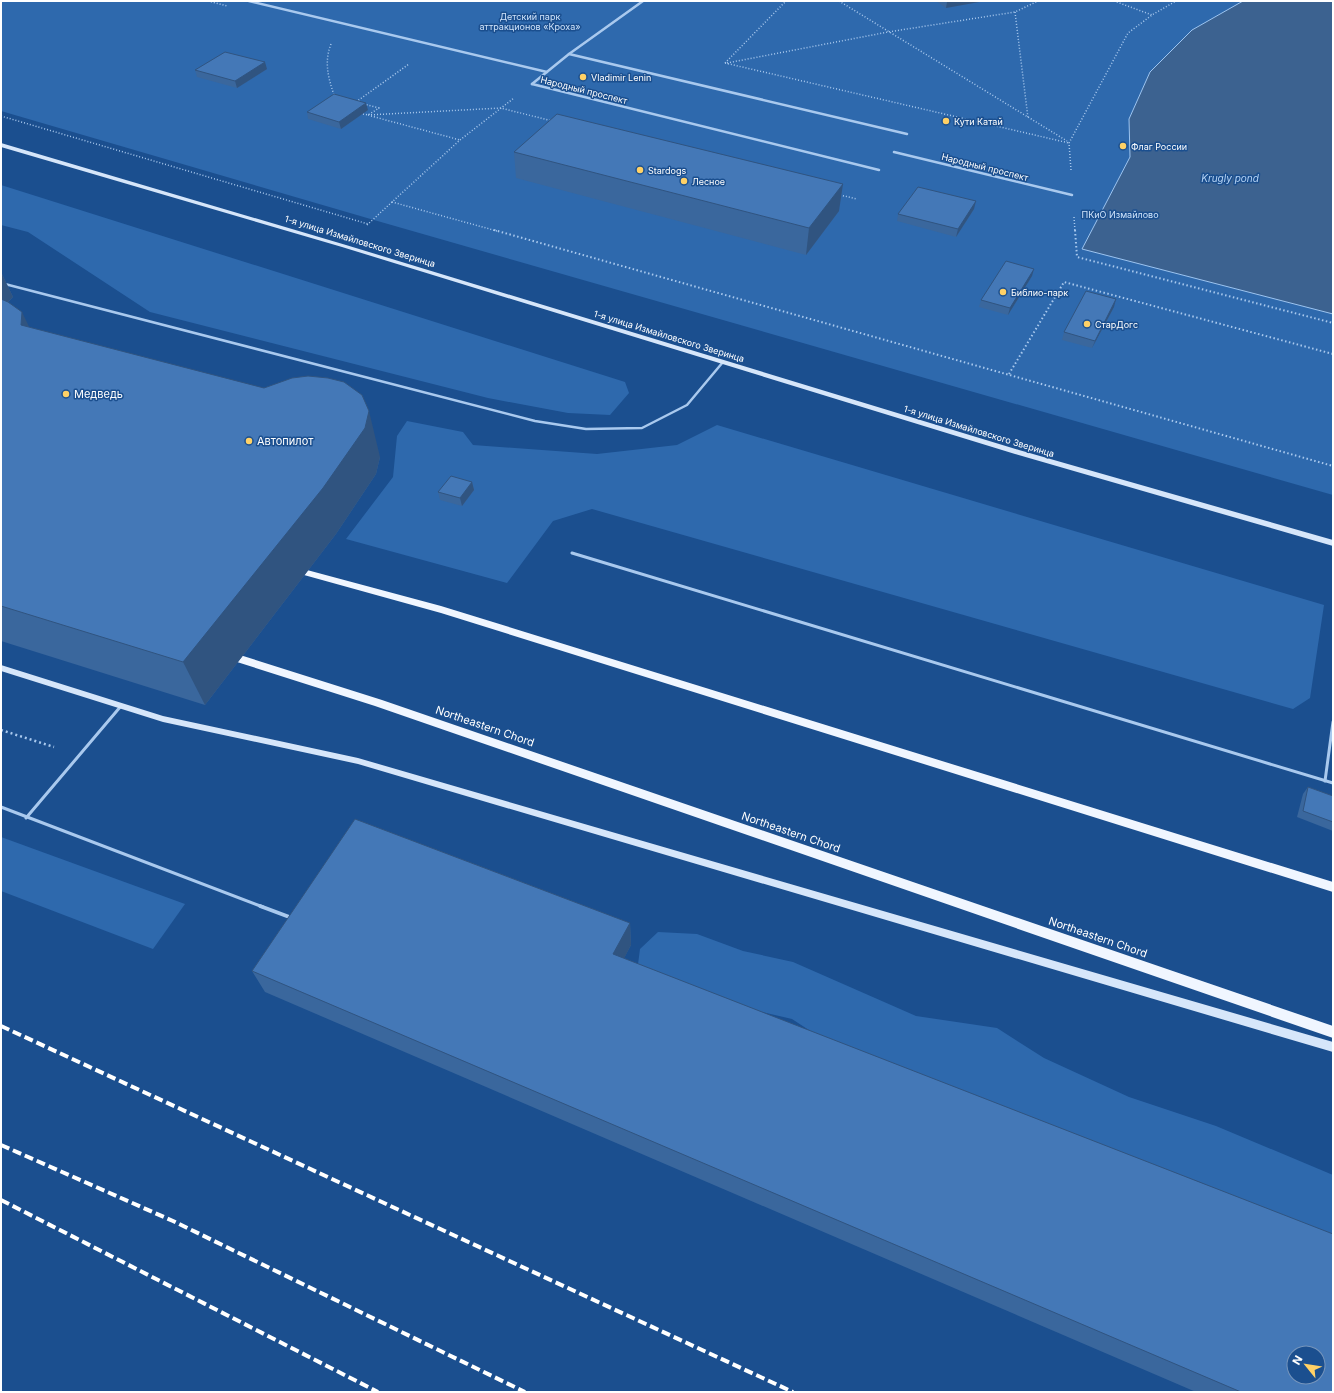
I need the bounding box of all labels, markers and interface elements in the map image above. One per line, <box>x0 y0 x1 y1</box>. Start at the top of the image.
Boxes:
park label: Детский парк аттракционов «Кроха» <box>480 11 580 32</box>
marker: Vladimir Lenin <box>578 72 588 82</box>
place label: Vladimir Lenin <box>591 72 651 83</box>
street label: Народный проспект <box>539 74 629 106</box>
marker: Кути Катай <box>941 116 951 126</box>
place label: Кути Катай <box>954 116 1003 127</box>
marker: Флаг России <box>1118 141 1128 151</box>
place label: Флаг России <box>1131 141 1187 152</box>
street label: Народный проспект <box>940 151 1030 183</box>
marker: Stardogs <box>635 165 645 175</box>
place label: Stardogs <box>648 165 686 176</box>
water label: Krugly pond <box>1201 172 1260 184</box>
marker: Лесное <box>679 176 689 186</box>
place label: Лесное <box>692 176 725 187</box>
park label: ПКиО Измайлово <box>1081 209 1159 220</box>
street label: 1-я улица Измайловского Зверинца <box>283 213 437 269</box>
marker: Библио-парк <box>998 287 1008 297</box>
place label: Библио-парк <box>1011 287 1068 298</box>
street label: 1-я улица Измайловского Зверинца <box>592 308 746 364</box>
marker: СтарДогс <box>1082 319 1092 329</box>
place label: СтарДогс <box>1095 319 1138 330</box>
place label: Медведь <box>74 387 123 401</box>
marker: Медведь <box>61 389 71 399</box>
street label: 1-я улица Измайловского Зверинца <box>902 403 1056 459</box>
place label: Автопилот <box>257 434 314 448</box>
marker: Автопилот <box>244 436 254 446</box>
street label: Northeastern Chord <box>434 703 536 749</box>
street label: Northeastern Chord <box>740 809 842 855</box>
street label: Northeastern Chord <box>1047 914 1149 960</box>
north arrow <box>1286 1345 1326 1385</box>
text: N <box>1289 1353 1305 1367</box>

